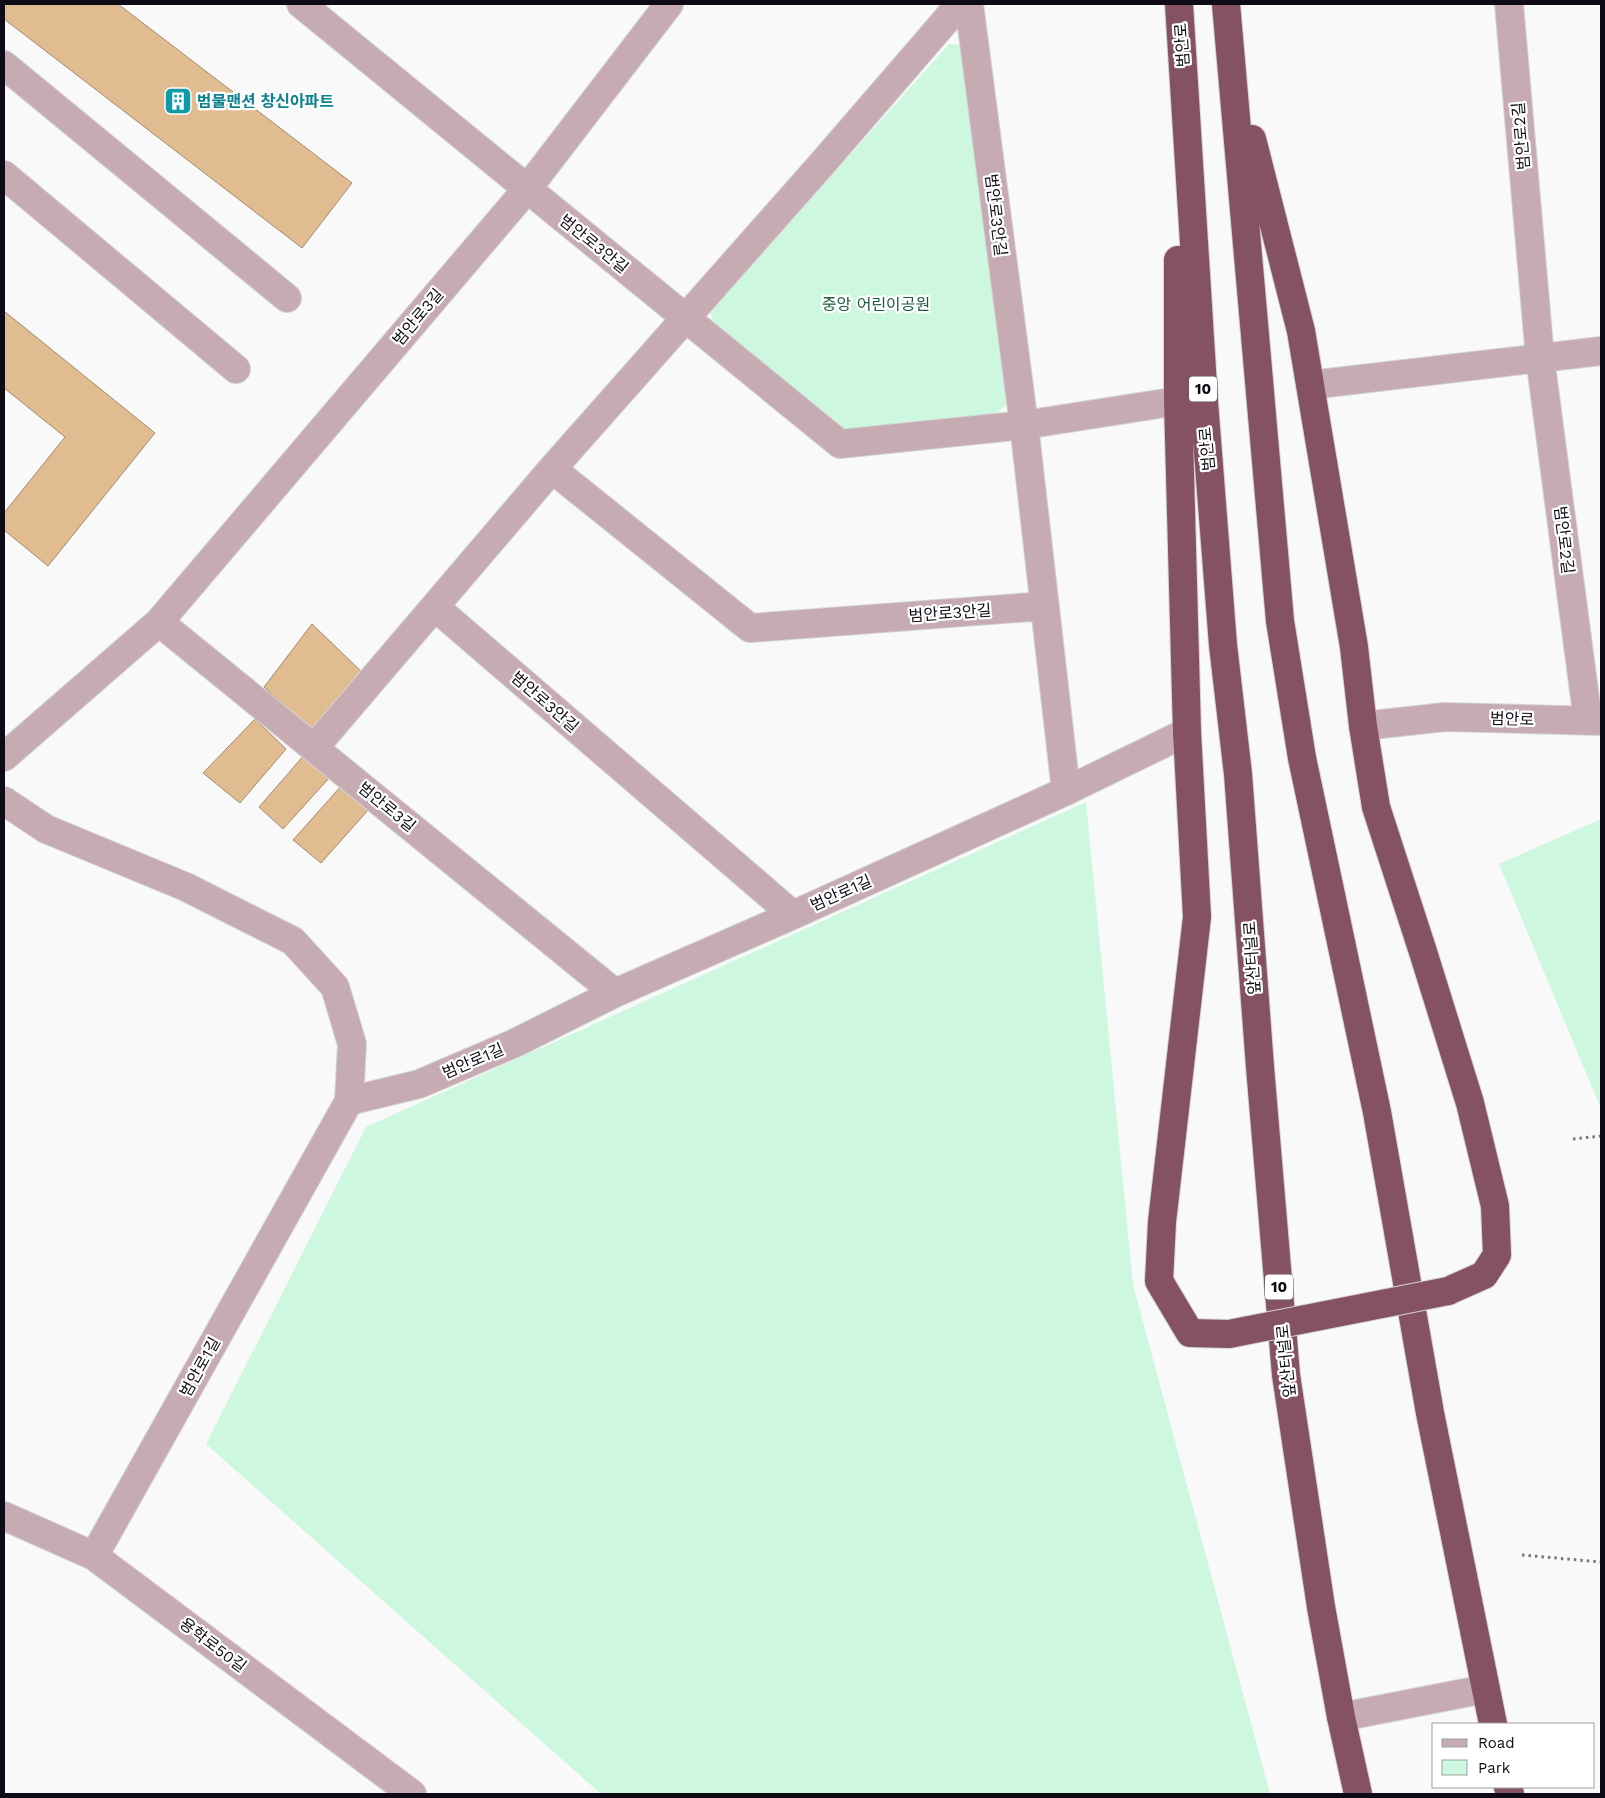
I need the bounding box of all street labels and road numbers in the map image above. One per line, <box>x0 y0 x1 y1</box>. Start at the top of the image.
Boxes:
street label: 범안로 <box>1171 22 1193 68</box>
street label: 범안로2길 <box>1509 101 1533 171</box>
street label: 범안로3안길 <box>982 173 1010 257</box>
street label: 범안로3안길 <box>556 211 632 277</box>
street label: 범안로3길 <box>389 285 447 349</box>
road number: 10 <box>1189 376 1217 402</box>
street label: 범안로 <box>1196 426 1218 472</box>
street label: 범안로2길 <box>1550 505 1578 575</box>
street label: 범안로3안길 <box>908 601 992 625</box>
street label: 범안로3안길 <box>507 668 583 736</box>
street label: 범안로 <box>1490 709 1535 729</box>
street label: 범안로3길 <box>355 778 419 836</box>
street label: 범안로1길 <box>807 871 875 915</box>
street label: 앞산터널로 <box>1240 920 1264 995</box>
street label: 범안로1길 <box>439 1040 507 1082</box>
road number: 10 <box>1265 1274 1293 1300</box>
street label: 앞산터널로 <box>1273 1323 1299 1399</box>
street label: 범안로1길 <box>176 1334 224 1400</box>
street label: 용학로50길 <box>176 1614 250 1676</box>

